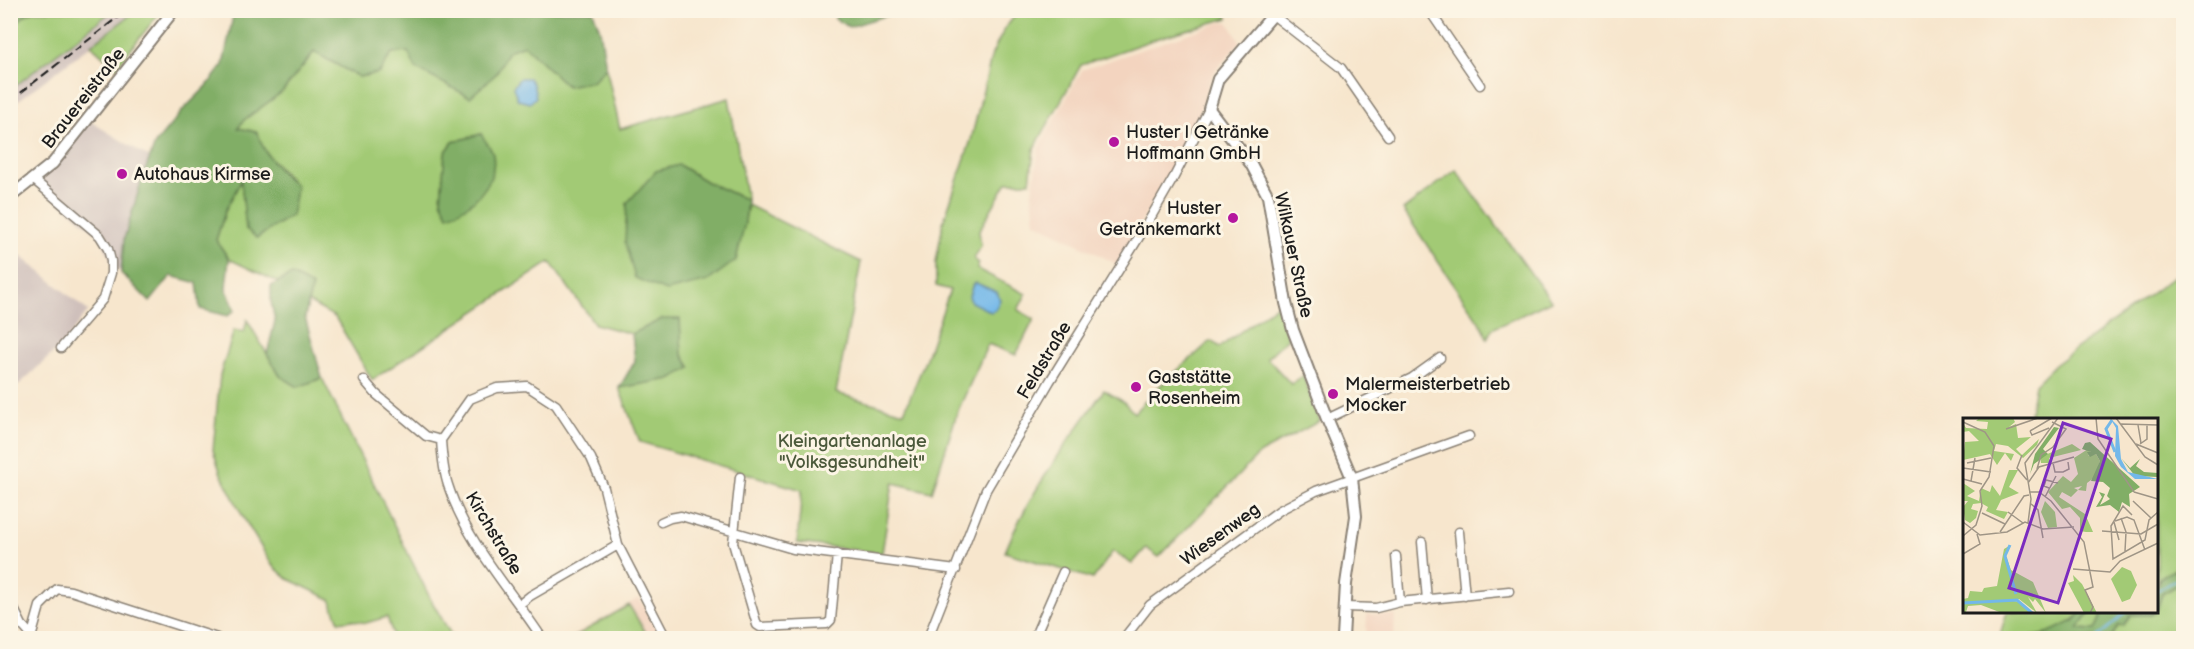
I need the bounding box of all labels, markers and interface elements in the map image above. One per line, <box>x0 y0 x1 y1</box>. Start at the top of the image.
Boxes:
street label: Brauereistraße <box>38 44 129 153</box>
place label: Huster | Getränke Hoffmann GmbH <box>1126 122 1269 164</box>
marker: Huster | Getränke Hoffmann GmbH <box>1107 135 1121 149</box>
place label: Autohaus Kirmse <box>134 164 271 185</box>
marker: Autohaus Kirmse <box>115 167 129 181</box>
street label: Wilkauer Straße <box>1270 190 1317 320</box>
place label: Huster Getränkemarkt <box>1099 198 1221 240</box>
marker: Huster Getränkemarkt <box>1226 211 1240 225</box>
street label: Feldstraße <box>1013 317 1076 403</box>
place label: Gaststätte Rosenheim <box>1148 367 1240 409</box>
place label: Malermeisterbetrieb Mocker <box>1345 374 1510 416</box>
marker: Gaststätte Rosenheim <box>1129 380 1143 394</box>
marker: Malermeisterbetrieb Mocker <box>1326 387 1340 401</box>
inset map <box>1963 418 2158 613</box>
park label: Kleingartenanlage "Volksgesundheit" <box>777 431 927 473</box>
street label: Kirchstraße <box>461 488 527 579</box>
street label: Wiesenweg <box>1176 499 1264 570</box>

